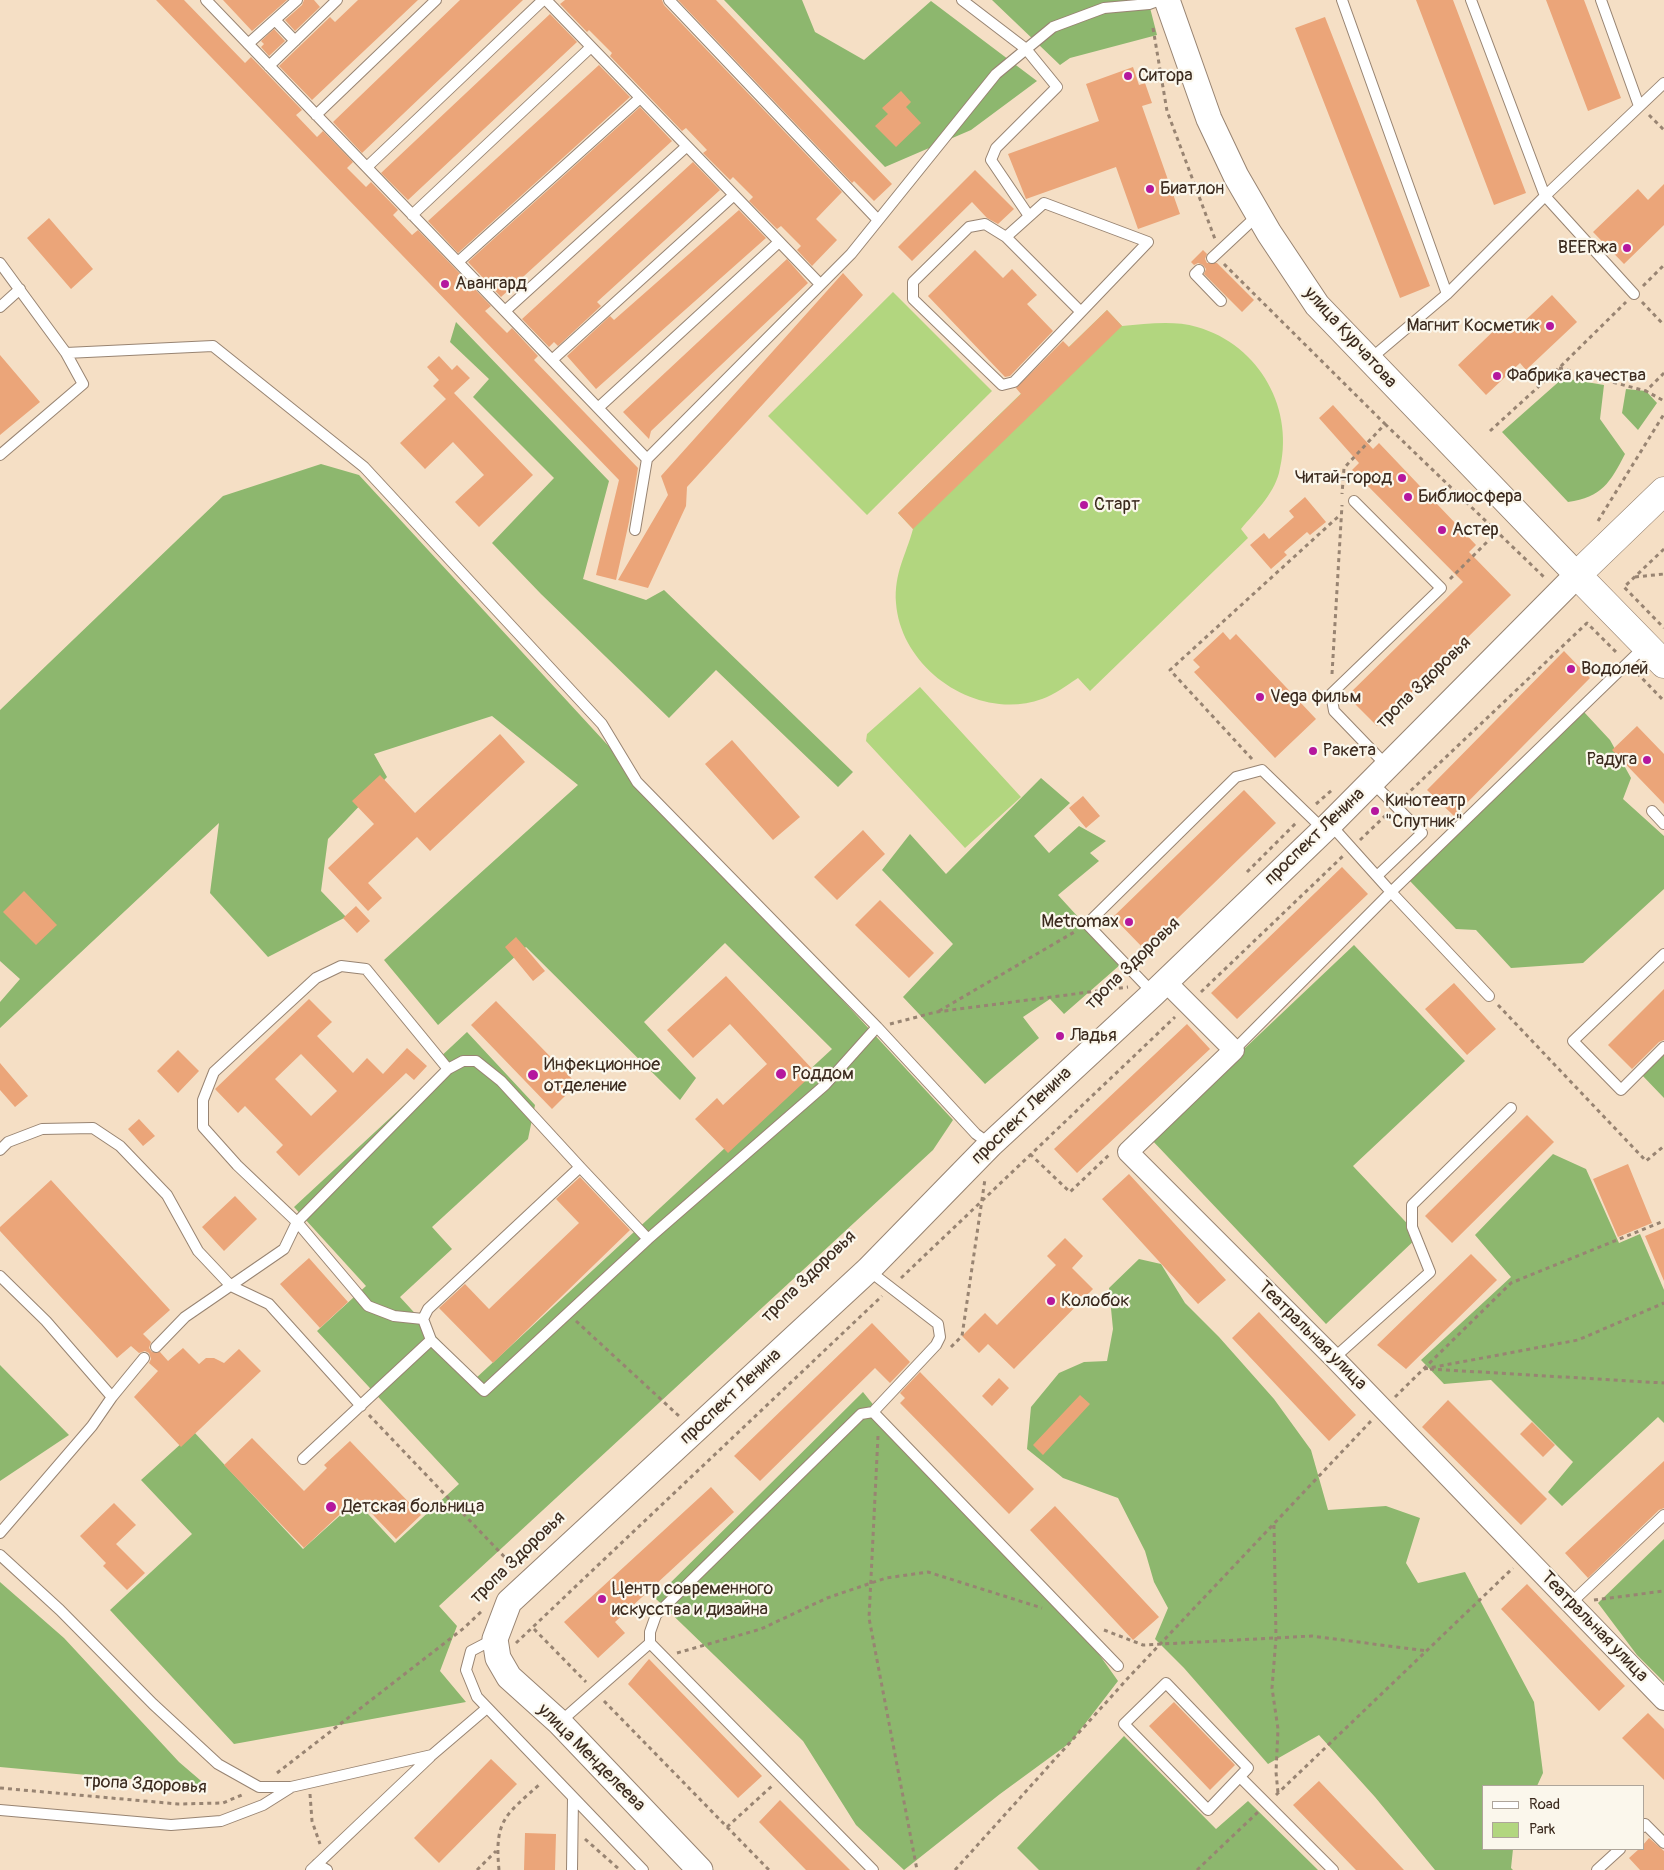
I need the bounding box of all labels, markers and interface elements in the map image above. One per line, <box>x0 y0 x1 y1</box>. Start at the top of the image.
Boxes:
place label: Ситора <box>1138 65 1193 87</box>
marker: Ситора <box>1122 70 1134 82</box>
place label: Биатлон <box>1160 178 1224 200</box>
marker: Биатлон <box>1144 183 1156 195</box>
place label: BEERжа <box>1558 237 1617 259</box>
marker: BEERжа <box>1621 242 1633 254</box>
place label: Авангард <box>455 273 527 295</box>
marker: Авангард <box>439 278 451 290</box>
street label: улица Курчатова <box>1299 283 1401 393</box>
place label: Магнит Косметик <box>1406 315 1540 337</box>
marker: Магнит Косметик <box>1544 320 1556 332</box>
place label: Фабрика качества <box>1507 365 1646 387</box>
marker: Фабрика качества <box>1491 370 1503 382</box>
place label: Читай-город <box>1295 467 1392 489</box>
marker: Читай-город <box>1396 472 1408 484</box>
place label: Библиосфера <box>1418 486 1522 508</box>
marker: Библиосфера <box>1402 491 1414 503</box>
place label: Старт <box>1094 494 1140 516</box>
marker: Старт <box>1078 499 1090 511</box>
place label: Астер <box>1452 519 1499 541</box>
marker: Астер <box>1436 524 1448 536</box>
street label: тропа Здоровья <box>1372 632 1476 734</box>
place label: Водолей <box>1581 658 1648 680</box>
marker: Водолей <box>1565 663 1577 675</box>
place label: Vega фильм <box>1270 686 1361 708</box>
marker: Vega фильм <box>1254 691 1266 703</box>
place label: Ракета <box>1323 740 1376 762</box>
marker: Ракета <box>1307 745 1319 757</box>
place label: Радуга <box>1587 749 1637 771</box>
marker: Радуга <box>1641 754 1653 766</box>
street label: проспект Ленина <box>1260 784 1370 890</box>
place label: Кинотеатр "Спутник" <box>1385 790 1466 832</box>
marker: Кинотеатр "Спутник" <box>1369 805 1381 817</box>
place label: Metromax <box>1041 911 1119 933</box>
street label: тропа Здоровья <box>1081 913 1185 1015</box>
marker: Metromax <box>1123 916 1135 928</box>
place label: Ладья <box>1070 1025 1117 1047</box>
marker: Ладья <box>1054 1030 1066 1042</box>
place label: Инфекционное отделение <box>544 1054 660 1096</box>
place label: Роддом <box>792 1063 854 1085</box>
street label: проспект Ленина <box>967 1063 1077 1169</box>
marker: Роддом <box>774 1067 788 1081</box>
marker: Инфекционное отделение <box>526 1068 540 1082</box>
street label: тропа Здоровья <box>757 1226 861 1328</box>
street label: Театральная улица <box>1253 1277 1371 1395</box>
place label: Колобок <box>1061 1290 1129 1312</box>
marker: Колобок <box>1045 1295 1057 1307</box>
street label: проспект Ленина <box>676 1345 786 1449</box>
place label: Детская больница <box>342 1496 484 1518</box>
marker: Детская больница <box>324 1500 338 1514</box>
street label: тропа Здоровья <box>466 1507 570 1609</box>
street label: Театральная улица <box>1536 1567 1652 1687</box>
place label: Центр современного искусства и дизайна <box>612 1578 773 1620</box>
marker: Центр современного искусства и дизайна <box>596 1593 608 1605</box>
street label: улица Менделеева <box>533 1700 649 1816</box>
street label: тропа Здоровья <box>83 1771 207 1799</box>
legend <box>1482 1785 1644 1850</box>
text: Road <box>1529 1795 1560 1814</box>
text: Park <box>1529 1820 1555 1839</box>

